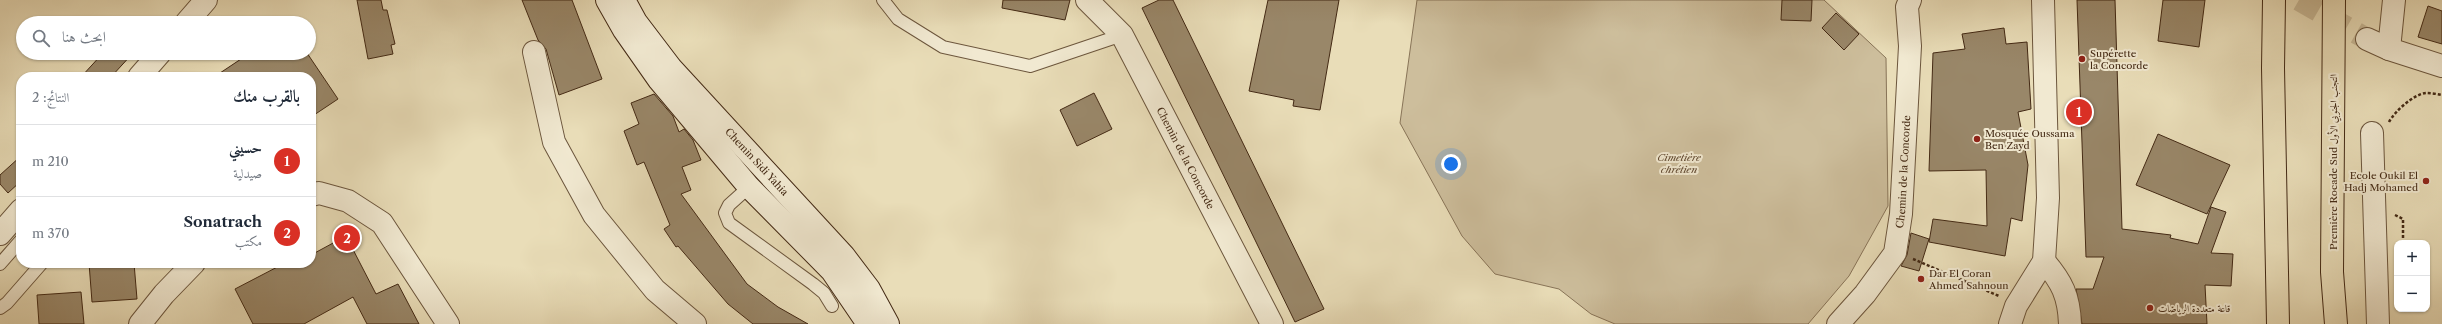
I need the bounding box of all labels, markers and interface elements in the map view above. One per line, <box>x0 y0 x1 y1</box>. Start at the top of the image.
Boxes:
search box <box>16 16 316 60</box>
icon: search <box>30 27 52 49</box>
text: ابحث هنا <box>62 27 106 46</box>
place label: Supérette la Concorde <box>2090 47 2148 72</box>
marker: Supérette la Concorde <box>2077 54 2087 64</box>
street label: Première Rocade Sud التجنب الجنوبي الأول <box>2327 74 2342 250</box>
text: بالقرب منك <box>233 86 300 106</box>
text: النتائج: 2 <box>32 89 69 105</box>
pin: 1 <box>2066 97 2092 127</box>
street label: Chemin de la Concorde <box>1153 105 1217 212</box>
street label: Chemin de la Concorde <box>1893 114 1913 229</box>
street label: Chemin Sidi Yahia <box>722 125 792 199</box>
place label: Mosquée Oussama Ben Zayd <box>1985 127 2075 152</box>
marker: Mosquée Oussama Ben Zayd <box>1972 134 1982 144</box>
text: حسيني <box>229 138 262 157</box>
park label: Cimetière chrétien <box>1657 151 1702 176</box>
text: 210 m <box>32 153 69 169</box>
text: 1 <box>284 153 290 169</box>
your location <box>1441 154 1461 174</box>
text: صيدلية <box>233 165 262 181</box>
place label: Ecole Oukil El Hadj Mohamed <box>2344 169 2418 194</box>
marker: Ecole Oukil El Hadj Mohamed <box>2421 176 2431 186</box>
text: Sonatrach <box>183 212 262 231</box>
pin: 2 <box>334 223 360 253</box>
text: 370 m <box>32 225 69 241</box>
text: 2 <box>283 225 291 241</box>
text: مكتب <box>235 233 262 249</box>
map controls <box>2394 240 2430 312</box>
button: + <box>2394 240 2430 276</box>
place label: Dar El Coran Ahmed Sahnoun <box>1928 267 2009 292</box>
marker: Dar El Coran Ahmed Sahnoun <box>1916 274 1926 284</box>
button: − <box>2394 276 2430 312</box>
place label: قاعة متعددة الرياضات <box>2158 302 2230 315</box>
marker: قاعة متعددة الرياضات <box>2145 303 2155 313</box>

